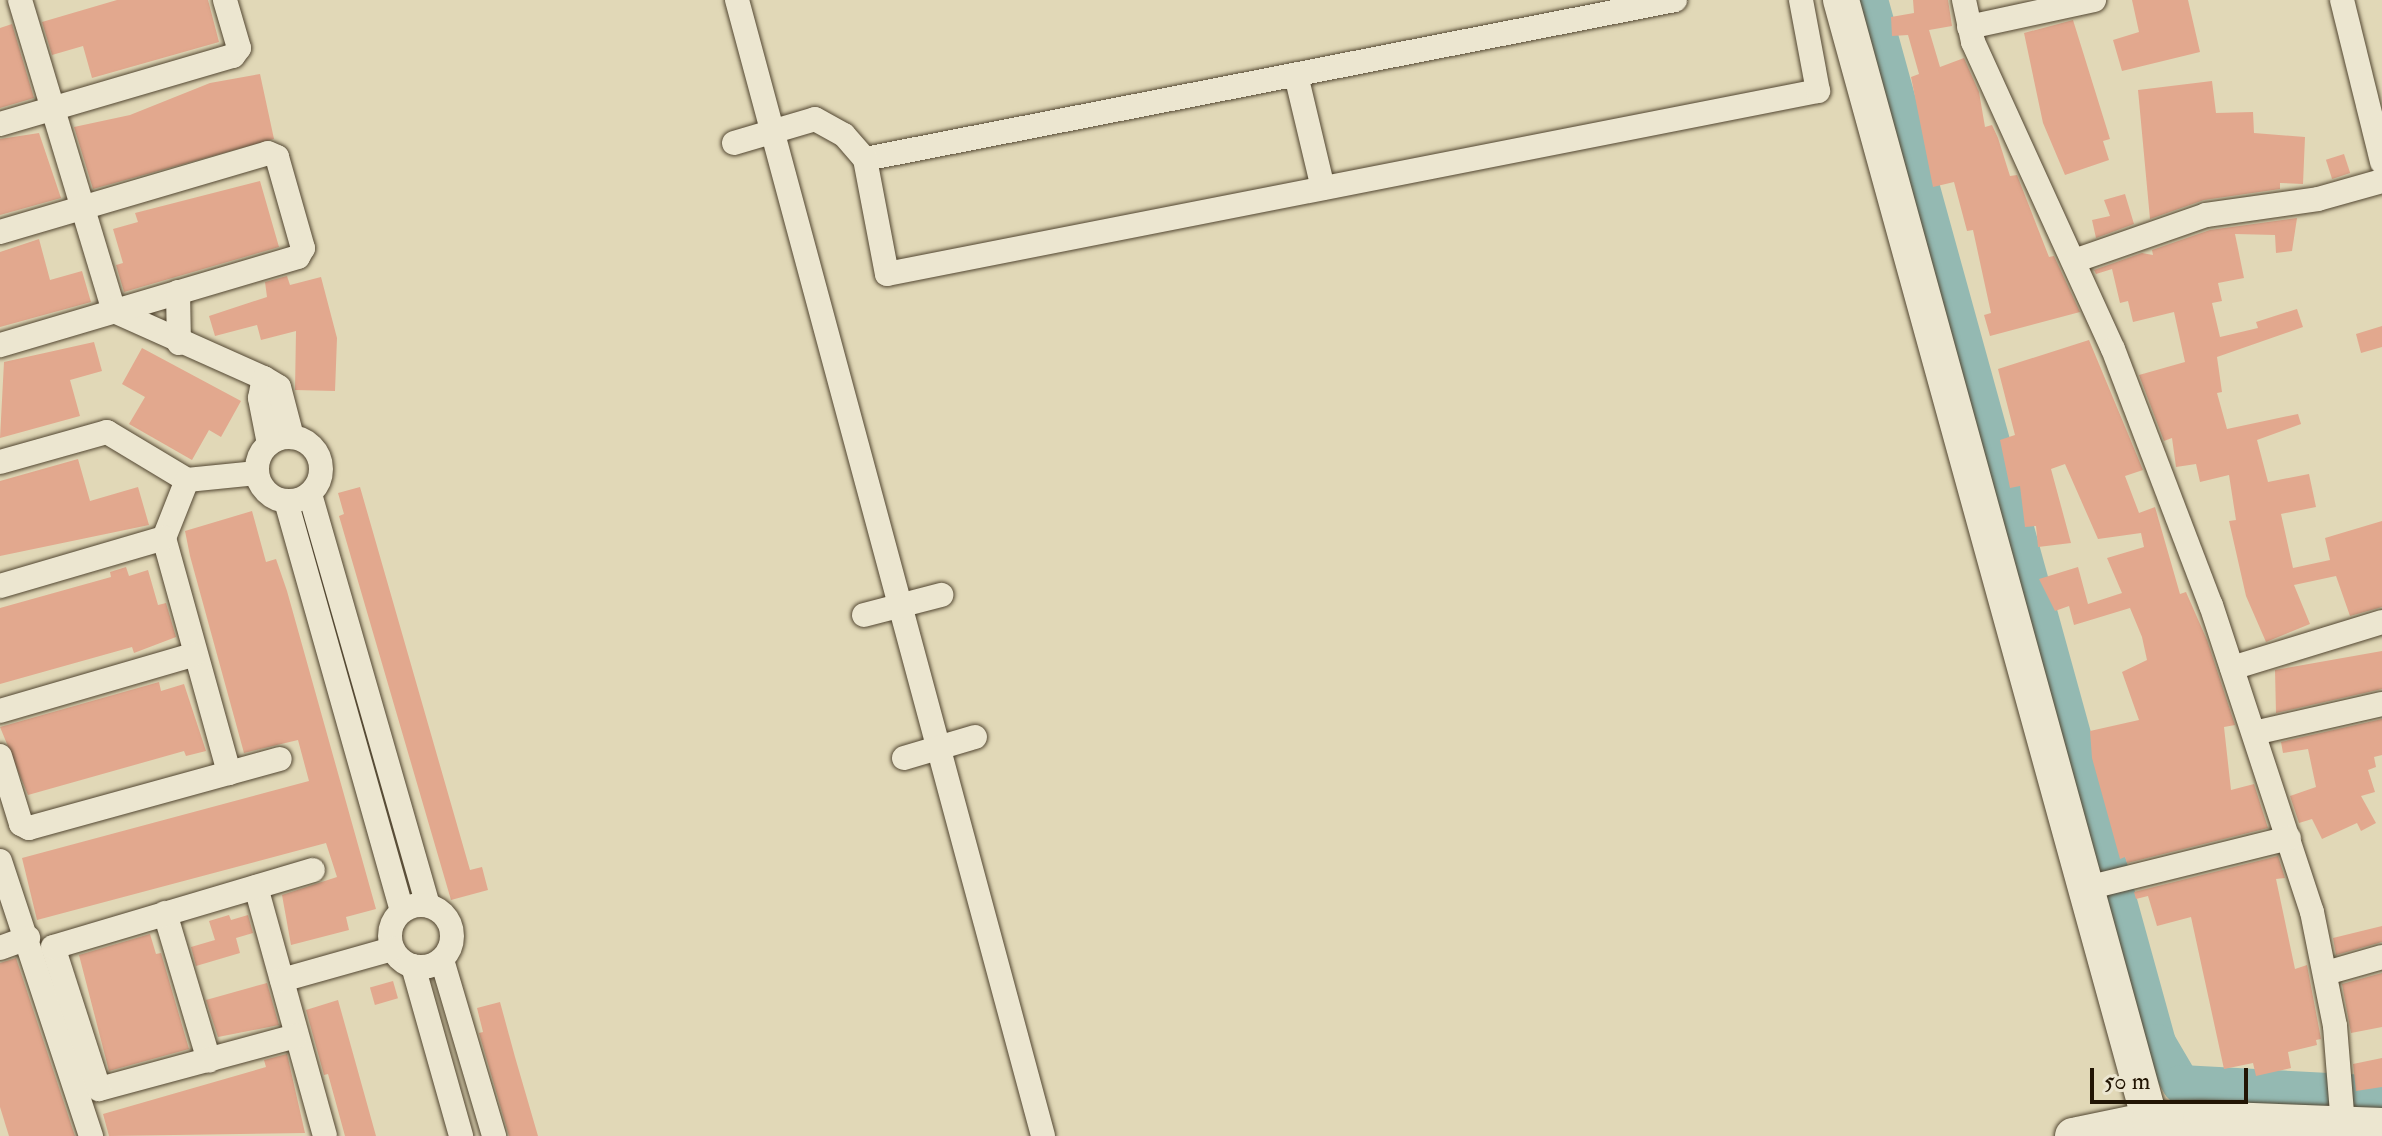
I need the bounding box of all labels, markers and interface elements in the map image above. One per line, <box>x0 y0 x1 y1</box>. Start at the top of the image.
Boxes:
scale bar <box>2094 1052 2252 1102</box>
text: 50 m <box>2104 1066 2150 1097</box>

